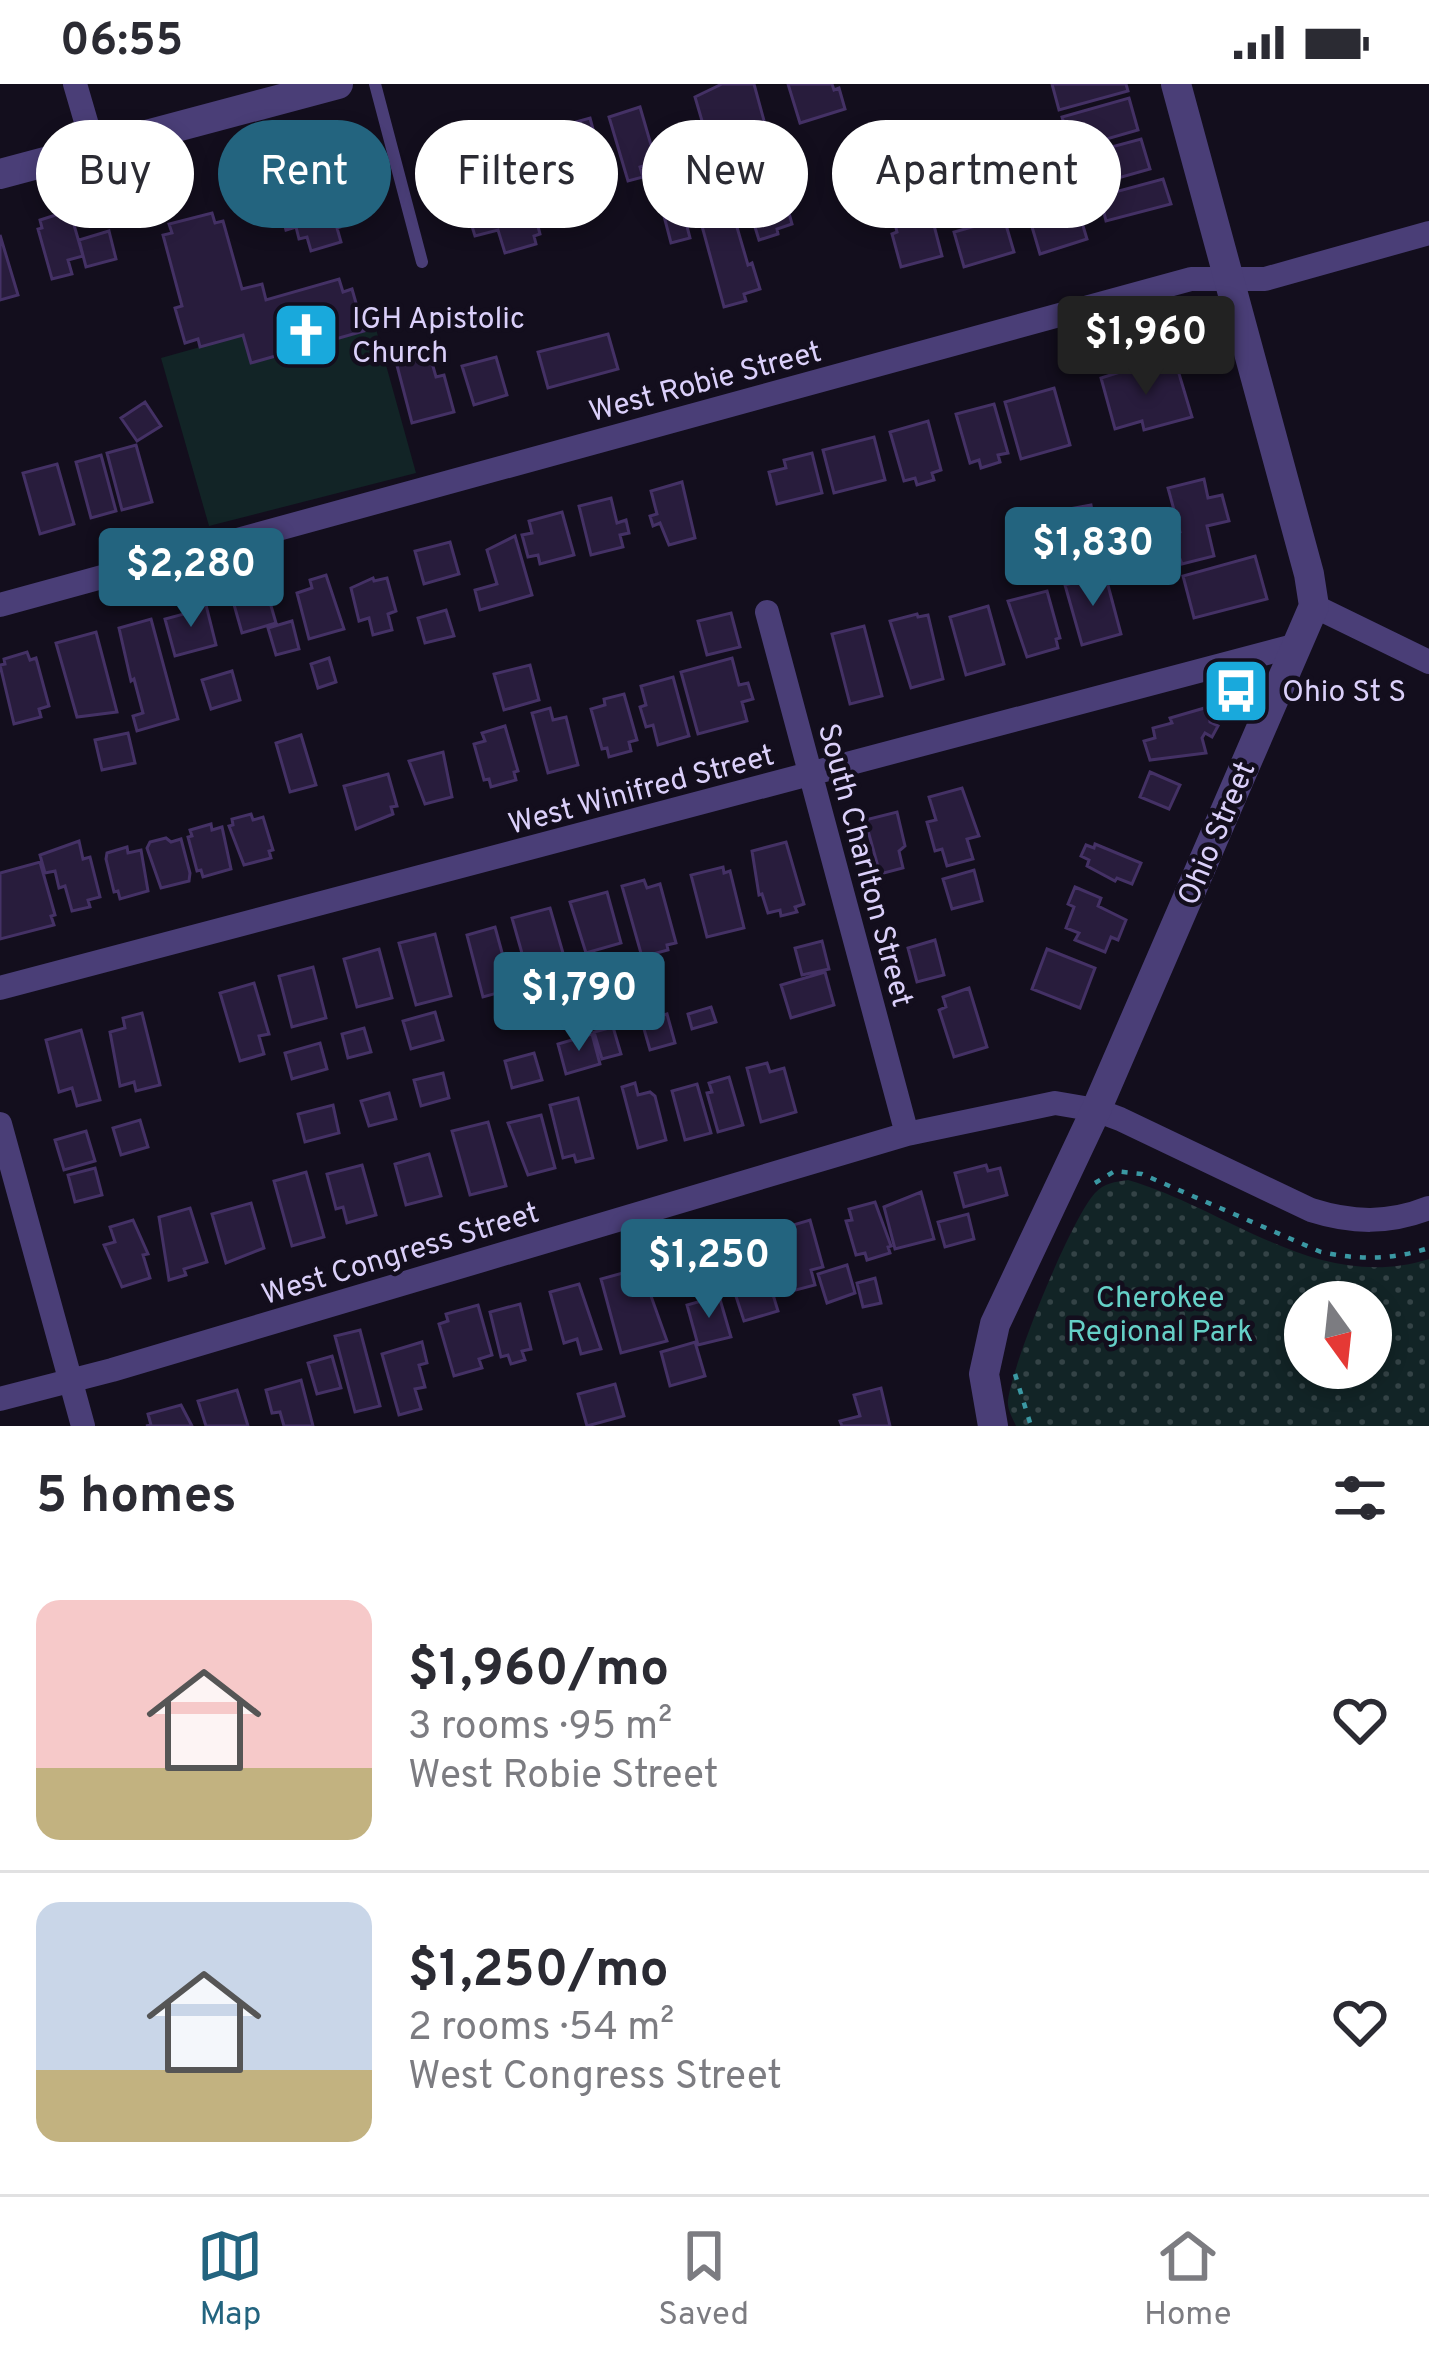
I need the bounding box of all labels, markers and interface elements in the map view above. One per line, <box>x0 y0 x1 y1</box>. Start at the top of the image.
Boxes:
text: 06:55 <box>60 14 183 71</box>
chip: Buy <box>36 120 194 228</box>
chip: Rent <box>218 120 391 228</box>
chip: Filters <box>415 120 618 228</box>
chip: New <box>642 120 808 228</box>
chip: Apartment <box>832 120 1121 228</box>
pin: $1,960 <box>1048 296 1244 398</box>
church icon: IGH Apistolic Church <box>271 300 341 370</box>
place label: IGH Apistolic Church <box>352 302 525 373</box>
text: $1,960 <box>1085 310 1207 359</box>
street label: West Robie Street <box>586 335 826 432</box>
pin: $1,830 <box>995 507 1191 609</box>
text: $1,830 <box>1032 521 1154 570</box>
pin: $2,280 <box>93 528 289 630</box>
text: $2,280 <box>126 542 256 591</box>
bus stop icon: Ohio St S <box>1201 656 1271 726</box>
place label: Ohio St S <box>1282 675 1406 712</box>
street label: South Charlton Street <box>808 720 919 1011</box>
street label: West Winifred Street <box>505 738 778 845</box>
street label: Ohio Street <box>1171 756 1265 912</box>
pin: $1,790 <box>481 952 677 1054</box>
text: $1,790 <box>521 966 637 1015</box>
street label: West Congress Street <box>258 1196 544 1315</box>
pin: $1,250 <box>611 1219 807 1321</box>
text: $1,250 <box>648 1233 770 1282</box>
park label: Cherokee Regional Park <box>1067 1281 1253 1352</box>
north arrow <box>1284 1281 1392 1389</box>
map controls <box>1284 1281 1392 1389</box>
icon: filters <box>1327 1465 1393 1531</box>
text: 5 homes <box>36 1466 237 1531</box>
text: $1,960/mo <box>408 1639 669 1704</box>
icon: home <box>132 1648 276 1792</box>
icon: heart <box>1327 1687 1393 1753</box>
text: 3 rooms · 95 m² <box>408 1704 672 1753</box>
text: West Robie Street <box>408 1753 718 1802</box>
text: $1,250/mo <box>408 1940 669 2005</box>
icon: home <box>132 1950 276 2094</box>
icon: heart <box>1327 1989 1393 2055</box>
text: 2 rooms · 54 m² <box>408 2005 674 2054</box>
text: West Congress Street <box>408 2054 782 2103</box>
tab: Map <box>197 2223 263 2337</box>
tab: Saved <box>658 2223 749 2337</box>
tab: Home <box>1144 2223 1232 2337</box>

